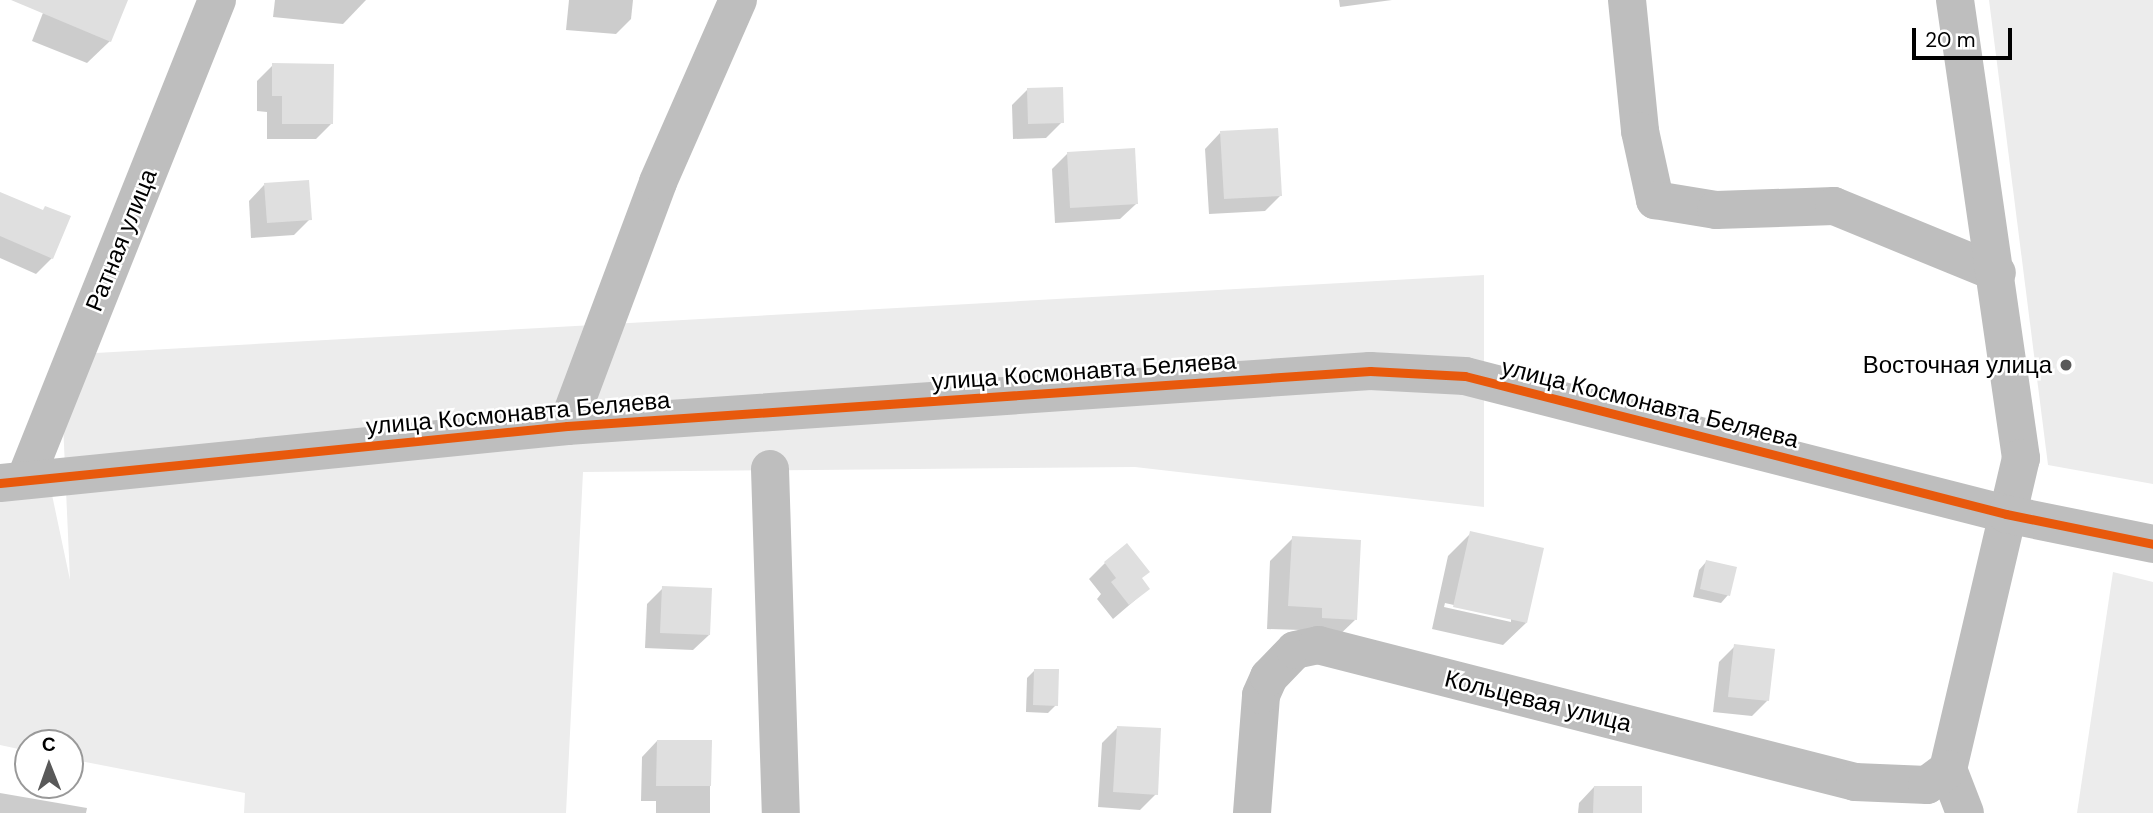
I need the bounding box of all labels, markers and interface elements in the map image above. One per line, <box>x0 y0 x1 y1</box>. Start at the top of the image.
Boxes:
scale bar <box>1915 14 2015 58</box>
text: 20 m <box>1925 26 1976 54</box>
street label: Ратная улица <box>79 165 163 315</box>
street label: улица Космонавта Беляева <box>931 346 1237 396</box>
place label: Восточная улица <box>1863 351 2052 379</box>
street label: улица Космонавта Беляева <box>1498 352 1802 454</box>
marker: Восточная улица <box>2058 357 2074 373</box>
street label: улица Космонавта Беляева <box>365 385 671 441</box>
street label: Кольцевая улица <box>1442 664 1634 738</box>
north arrow <box>14 729 84 799</box>
text: С <box>42 732 56 757</box>

